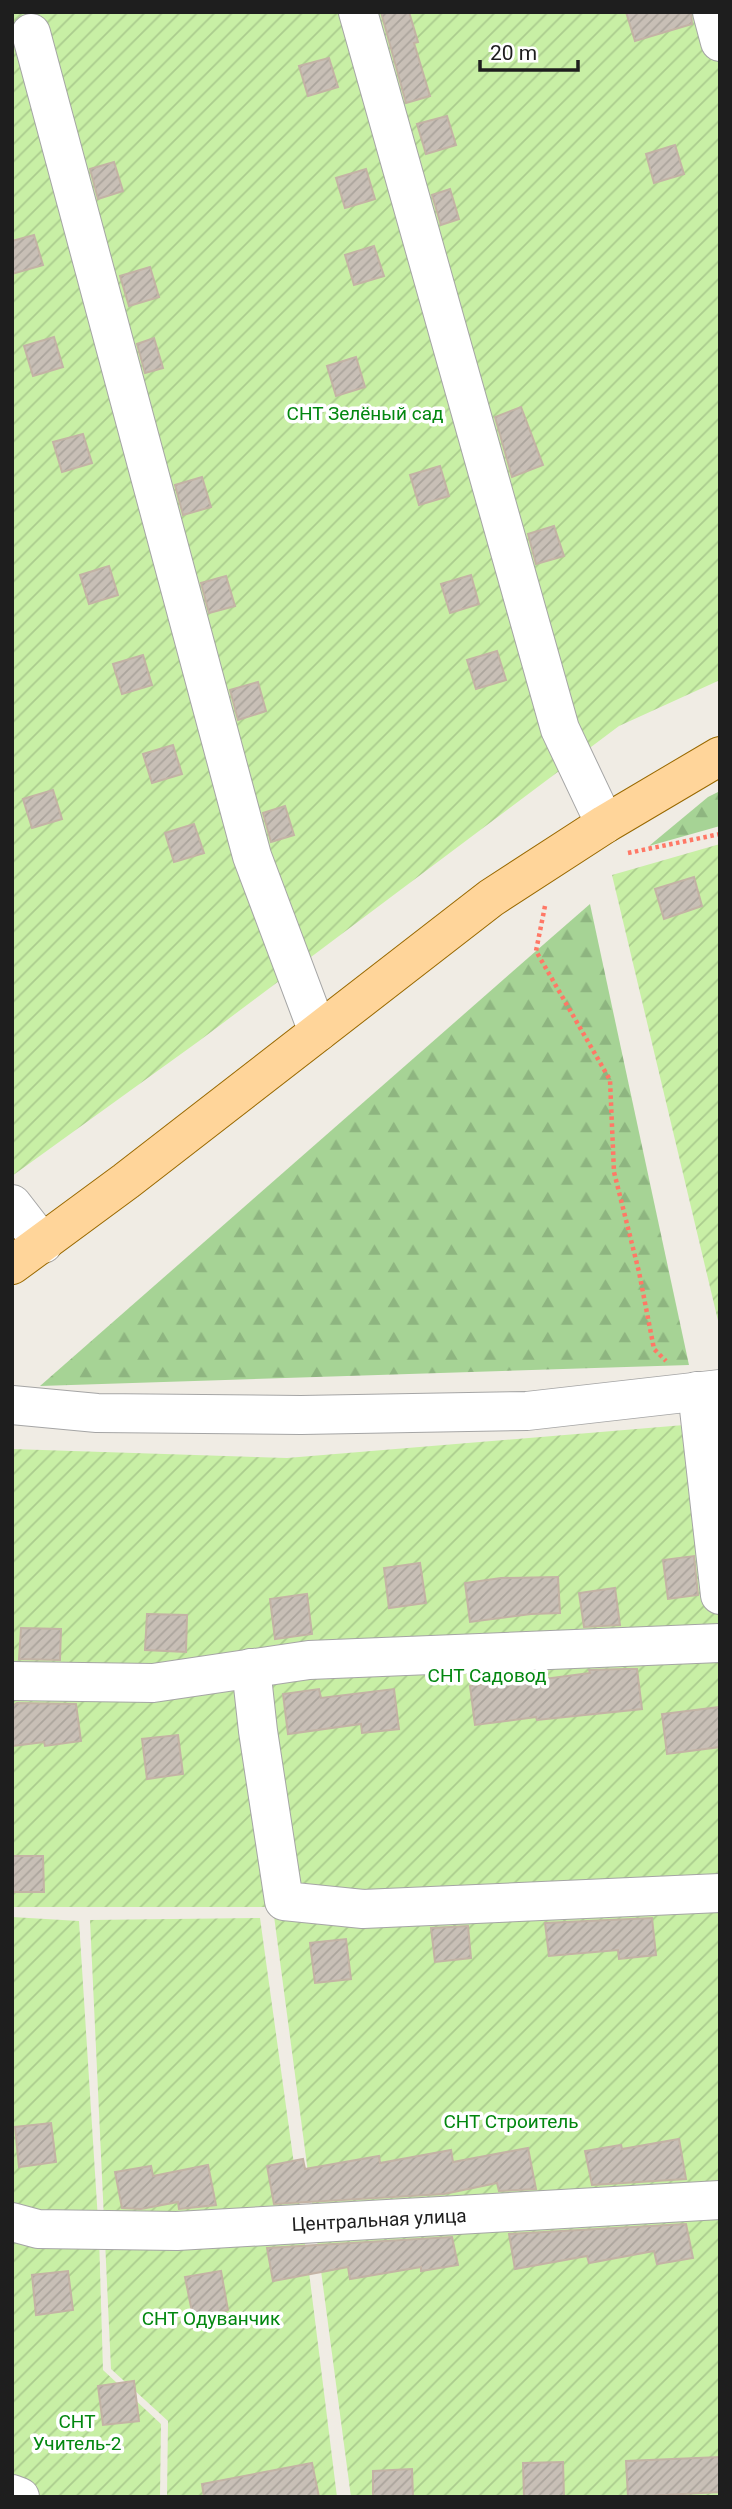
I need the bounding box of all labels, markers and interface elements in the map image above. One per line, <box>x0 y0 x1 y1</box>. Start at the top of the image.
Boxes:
scale bar <box>480 28 578 72</box>
text: 20 m <box>490 41 537 65</box>
park label: СНТ Зелёный сад <box>287 402 443 425</box>
park label: СНТ Садовод <box>428 1664 546 1687</box>
park label: СНТ Строитель <box>443 2110 579 2133</box>
street label: Центральная улица <box>291 2204 467 2236</box>
park label: СНТ Одуванчик <box>142 2307 281 2330</box>
park label: СНТ Учитель-2 <box>33 2410 121 2455</box>

